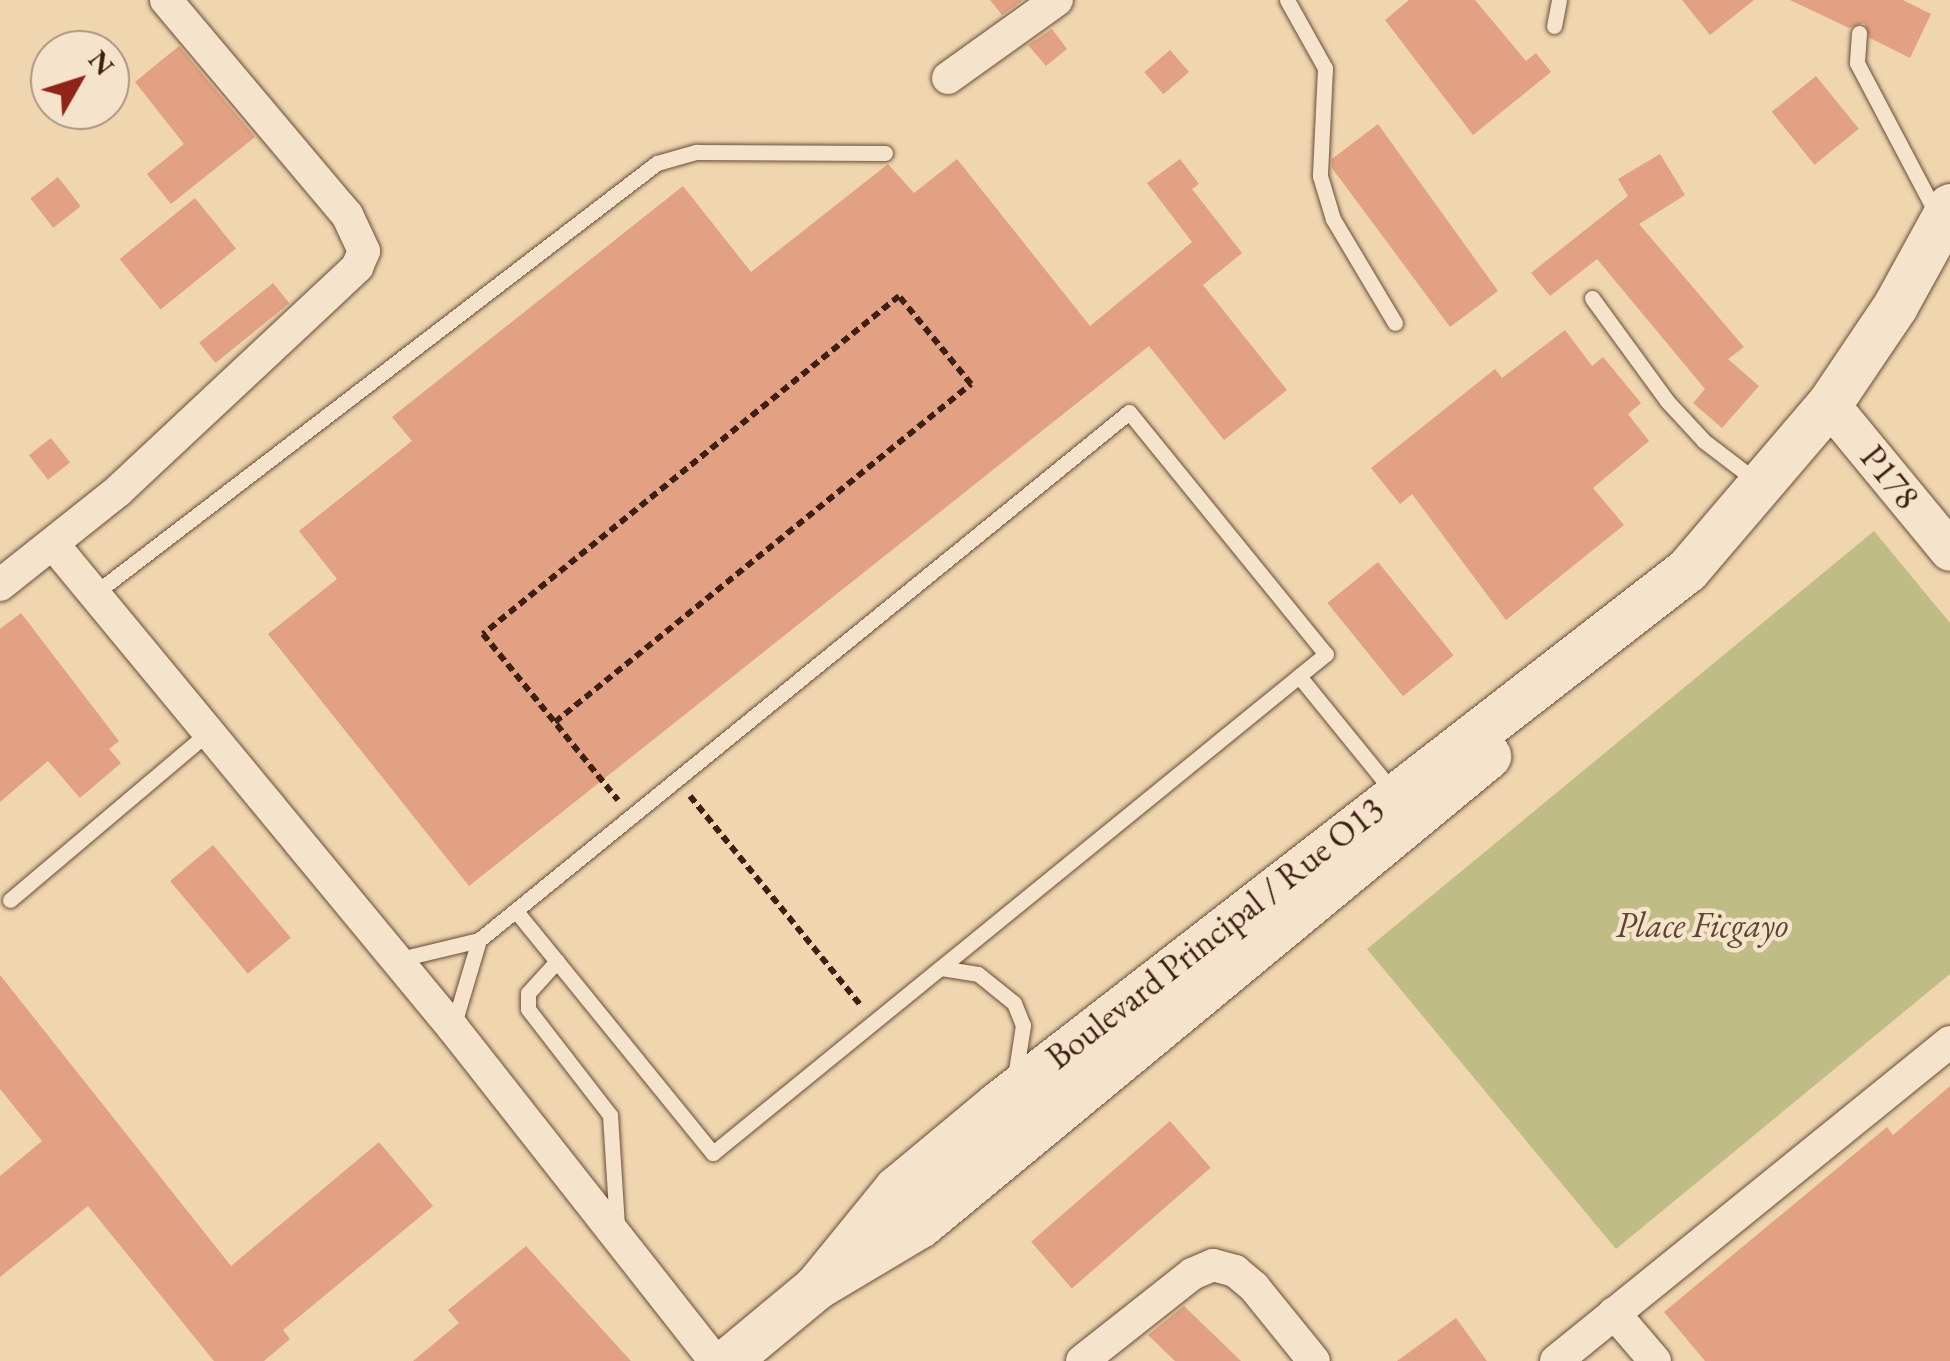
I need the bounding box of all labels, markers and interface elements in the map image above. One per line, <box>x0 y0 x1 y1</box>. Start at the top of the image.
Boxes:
north arrow <box>30 30 130 130</box>
text: N <box>81 42 123 83</box>
street label: P178 <box>1852 437 1928 517</box>
street label: Boulevard Principal / Rue O13 <box>1038 788 1392 1078</box>
park label: Place Ficgayo <box>1616 904 1788 946</box>

